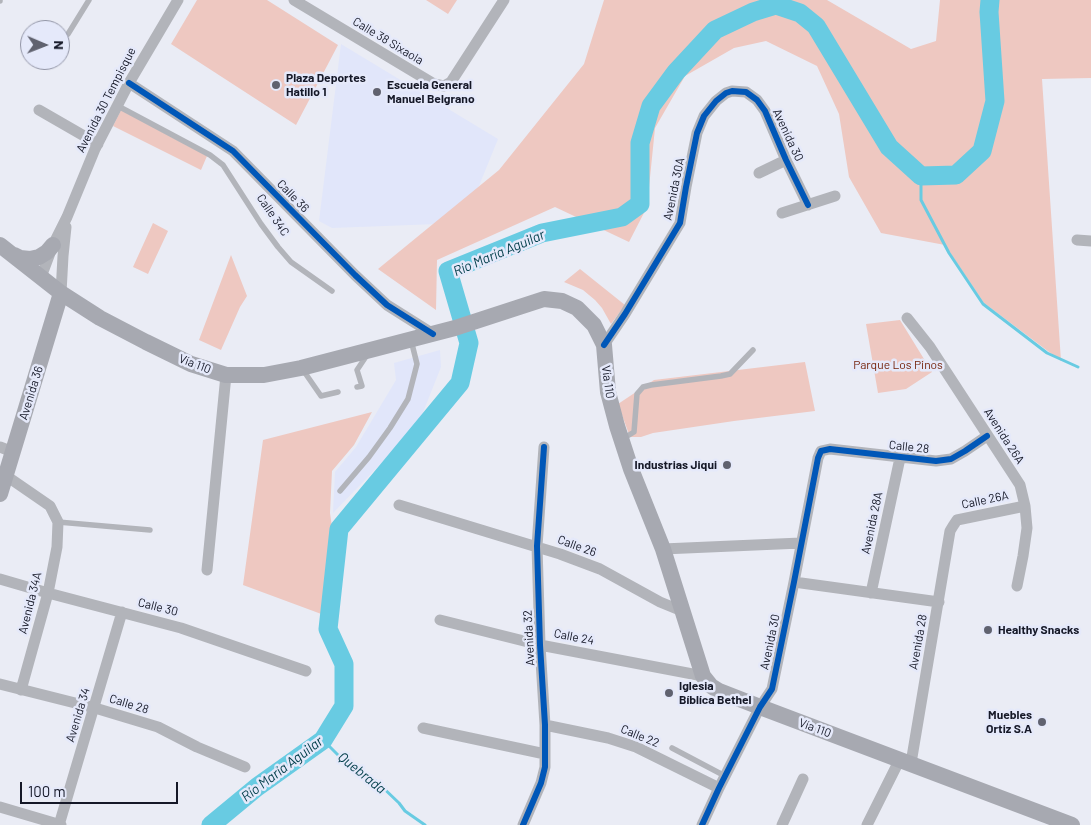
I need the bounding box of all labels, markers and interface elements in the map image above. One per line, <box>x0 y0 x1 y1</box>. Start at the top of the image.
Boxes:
street label: Calle 38 Sixaola <box>350 14 426 68</box>
north arrow <box>20 20 70 70</box>
text: N <box>51 40 68 50</box>
street label: Avenida 30 Tempisque <box>73 45 139 155</box>
place label: Plaza Deportes Hatillo 1 <box>286 71 366 99</box>
place label: Escuela General Manuel Belgrano <box>387 78 475 106</box>
marker: Plaza Deportes Hatillo 1 <box>270 79 282 91</box>
marker: Escuela General Manuel Belgrano <box>371 86 383 98</box>
street label: Avenida 30 <box>770 106 806 164</box>
street label: Avenida 30A <box>660 156 688 222</box>
street label: Calle 36 <box>274 177 312 215</box>
street label: Calle 34C <box>254 191 292 239</box>
water label: Río María Aguilar <box>451 226 547 280</box>
street label: Vía 110 <box>177 351 213 377</box>
park label: Parque Los Pinos <box>853 358 943 372</box>
street label: Avenida 36 <box>16 364 46 422</box>
street label: Vía 110 <box>599 364 617 400</box>
street label: Avenida 26A <box>981 406 1027 466</box>
street label: Calle 28 <box>888 438 930 456</box>
place label: Industrias Jiqui <box>635 458 717 472</box>
marker: Industrias Jiqui <box>721 459 733 471</box>
street label: Calle 26A <box>960 488 1010 512</box>
street label: Avenida 28A <box>858 490 886 556</box>
street label: Calle 26 <box>556 532 598 560</box>
street label: Avenida 34A <box>15 570 45 636</box>
street label: Calle 30 <box>137 595 179 619</box>
street label: Avenida 32 <box>520 610 538 666</box>
street label: Avenida 30 <box>757 613 783 671</box>
street label: Avenida 28 <box>906 613 930 671</box>
place label: Healthy Snacks <box>998 623 1079 637</box>
marker: Healthy Snacks <box>982 624 994 636</box>
street label: Calle 24 <box>553 626 595 648</box>
place label: Iglesia Bíblíca Bethel <box>679 679 751 707</box>
street label: Avenida 34 <box>63 686 93 744</box>
marker: Iglesia Bíblíca Bethel <box>663 687 675 699</box>
street label: Calle 28 <box>108 691 150 717</box>
place label: Muebles Ortiz S.A <box>986 708 1032 736</box>
street label: Vía 110 <box>797 716 833 740</box>
marker: Muebles Ortiz S.A <box>1036 716 1048 728</box>
street label: Calle 22 <box>619 722 661 750</box>
water label: Río María Aguilar <box>238 733 326 805</box>
water label: Quebrada <box>335 749 389 797</box>
scale bar <box>22 772 180 804</box>
text: 100 m <box>28 782 66 800</box>

